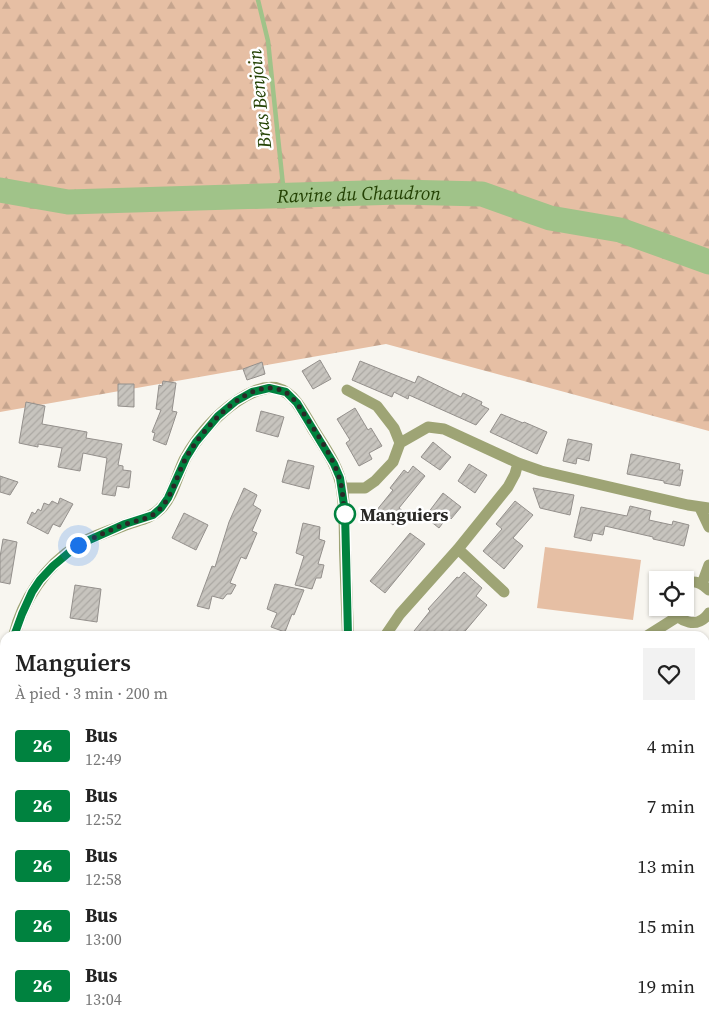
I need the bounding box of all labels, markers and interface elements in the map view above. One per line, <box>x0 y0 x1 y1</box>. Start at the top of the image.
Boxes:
water label: Bras Benjoin <box>241 48 277 151</box>
water label: Ravine du Chaudron <box>275 179 442 209</box>
place label: Manguiers <box>360 502 449 527</box>
marker: Manguiers <box>334 503 356 525</box>
your location <box>66 533 91 558</box>
map controls <box>649 571 694 616</box>
button: locate <box>649 571 694 616</box>
text: Manguiers <box>15 646 131 679</box>
button: heart <box>643 648 695 700</box>
text: À pied · 3 min · 200 m <box>15 682 168 704</box>
text: Bus <box>85 722 117 748</box>
text: 26 <box>33 733 52 758</box>
text: 4 min <box>647 733 695 759</box>
text: 12:49 <box>85 748 122 770</box>
text: Bus <box>85 782 117 808</box>
text: 26 <box>33 793 52 818</box>
text: 7 min <box>647 793 695 819</box>
text: 12:52 <box>85 808 122 830</box>
text: Bus <box>85 842 117 868</box>
text: 26 <box>33 853 52 878</box>
text: 13 min <box>637 853 695 879</box>
text: 12:58 <box>85 868 122 890</box>
text: Bus <box>85 902 117 928</box>
text: 26 <box>33 913 52 938</box>
text: 15 min <box>637 913 695 939</box>
text: 13:00 <box>85 928 122 950</box>
text: Bus <box>85 962 117 988</box>
text: 26 <box>33 973 52 998</box>
text: 19 min <box>637 973 695 999</box>
text: 13:04 <box>85 988 122 1010</box>

